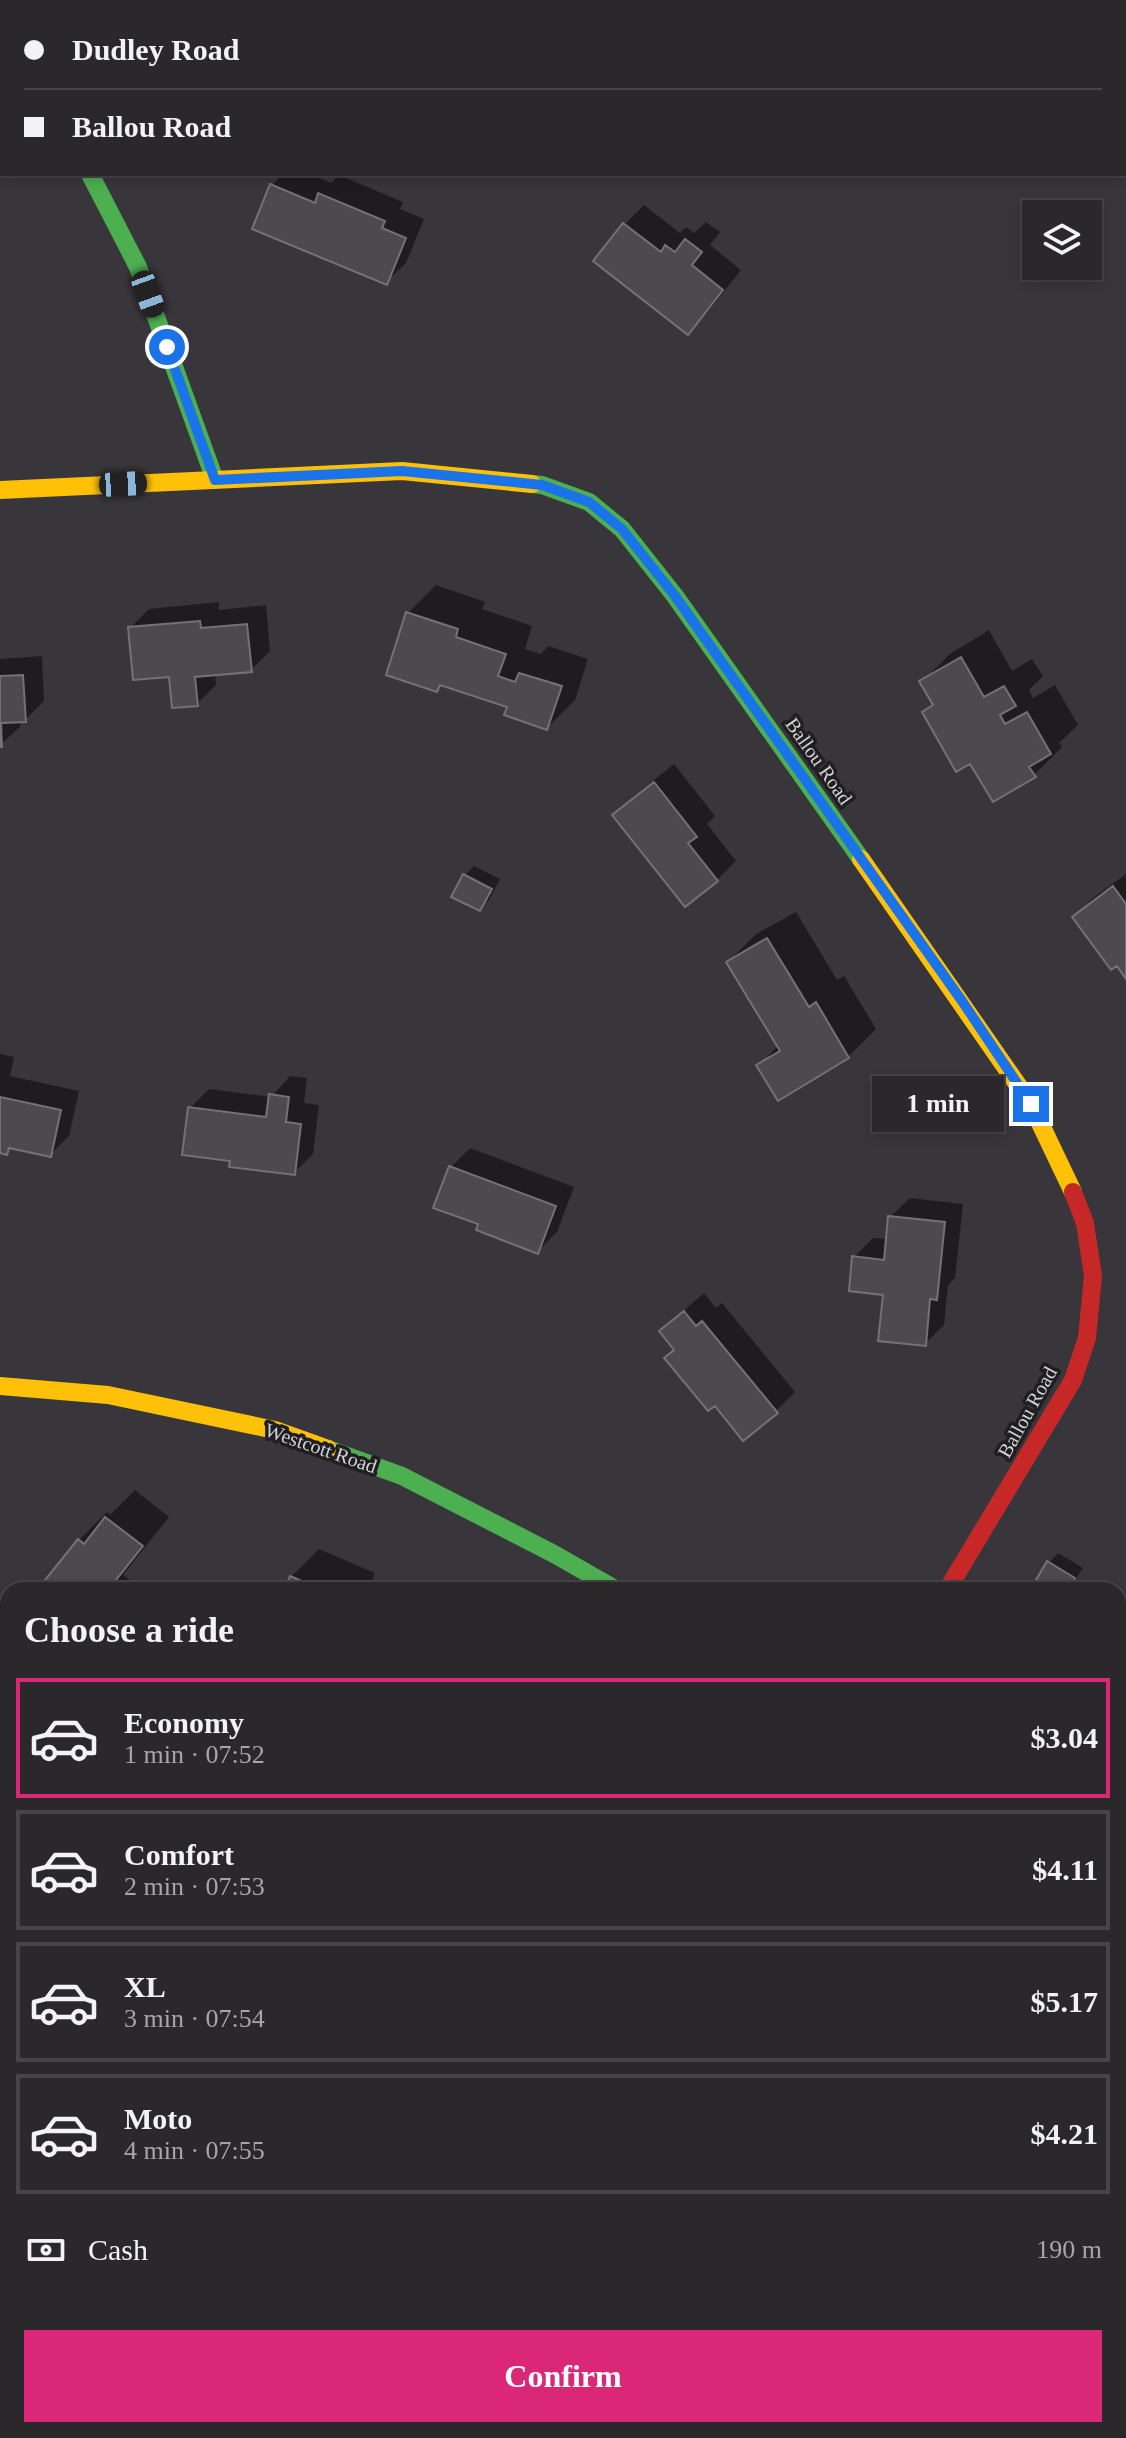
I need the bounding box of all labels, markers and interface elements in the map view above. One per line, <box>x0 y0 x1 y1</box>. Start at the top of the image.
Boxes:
text: Dudley Road <box>72 33 240 66</box>
text: Ballou Road <box>72 110 231 143</box>
map controls <box>1022 200 1102 280</box>
button: layers <box>1022 200 1102 280</box>
car <box>129 267 167 321</box>
route start <box>149 329 185 365</box>
car <box>98 471 148 497</box>
street label: Ballou Road <box>781 714 857 808</box>
callout: 1 min <box>871 1076 1003 1132</box>
route end <box>1013 1086 1049 1122</box>
text: 1 min <box>907 1089 969 1118</box>
street label: Ballou Road <box>993 1363 1061 1461</box>
street label: Westcott Road <box>262 1419 380 1477</box>
text: Choose a ride <box>24 1610 234 1650</box>
icon: car <box>28 1702 100 1774</box>
text: Economy <box>124 1706 244 1739</box>
text: $3.04 <box>1031 1721 1098 1754</box>
text: 1 min · 07:52 <box>124 1740 265 1769</box>
icon: car <box>28 1834 100 1906</box>
text: Comfort <box>124 1838 234 1871</box>
text: $4.11 <box>1032 1853 1098 1886</box>
text: 2 min · 07:53 <box>124 1872 265 1901</box>
icon: car <box>28 1966 100 2038</box>
text: XL <box>124 1970 166 2003</box>
text: $5.17 <box>1031 1985 1098 2018</box>
text: 3 min · 07:54 <box>124 2004 265 2033</box>
icon: car <box>28 2098 100 2170</box>
text: Moto <box>124 2102 192 2135</box>
text: $4.21 <box>1031 2117 1098 2150</box>
text: 4 min · 07:55 <box>124 2136 265 2165</box>
icon: cash <box>24 2228 68 2272</box>
text: Cash <box>88 2233 148 2266</box>
text: 190 m <box>1036 2235 1102 2264</box>
button: Confirm <box>24 2330 1102 2422</box>

